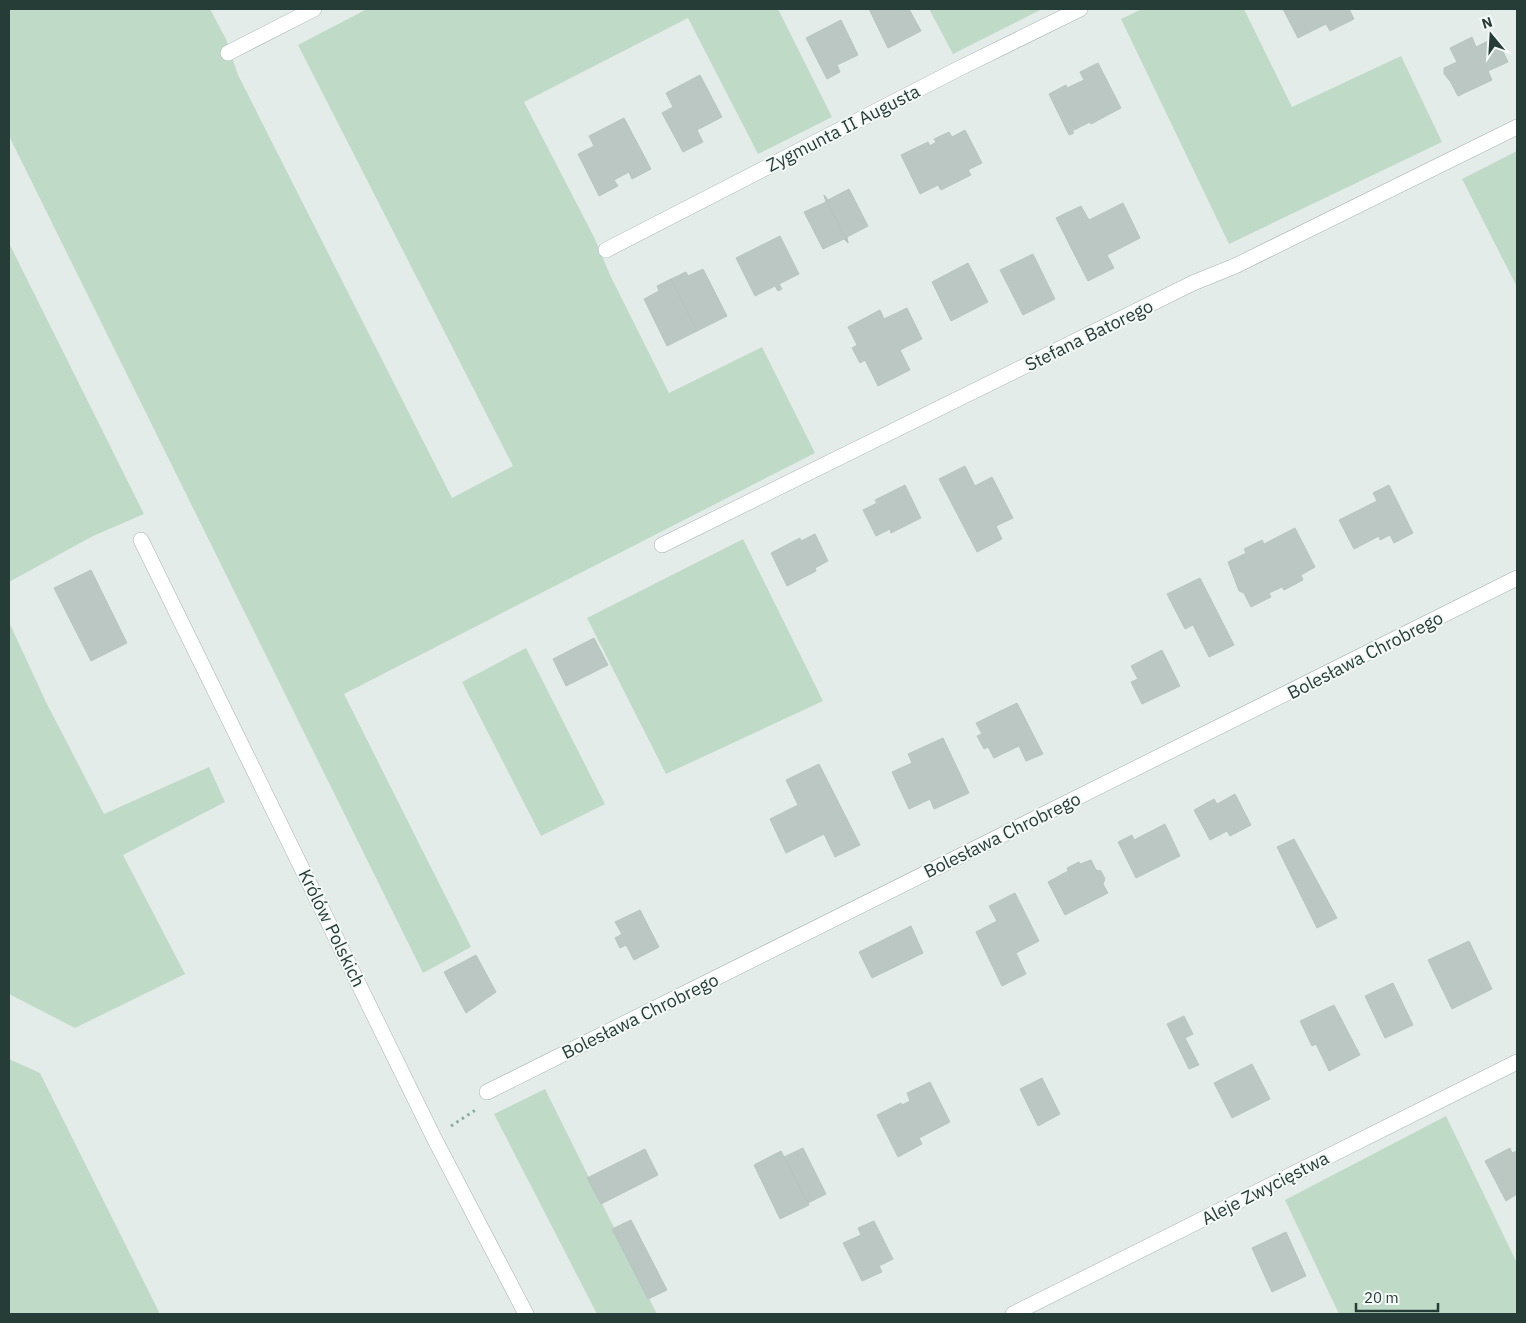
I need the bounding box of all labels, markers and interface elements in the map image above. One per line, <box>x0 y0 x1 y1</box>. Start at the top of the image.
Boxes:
north arrow <box>1466 10 1516 60</box>
text: N <box>1479 13 1495 33</box>
street label: Zygmunta II Augusta <box>762 79 924 177</box>
street label: Stefana Batorego <box>1021 294 1157 376</box>
street label: Bolesława Chrobrego <box>1283 606 1447 704</box>
street label: Bolesława Chrobrego <box>920 787 1084 883</box>
street label: Królów Polskich <box>294 865 370 991</box>
street label: Bolesława Chrobrego <box>558 968 722 1064</box>
street label: Aleje Zwycięstwa <box>1198 1146 1333 1230</box>
scale bar <box>1356 1280 1438 1312</box>
text: 20 m <box>1364 1288 1399 1307</box>

